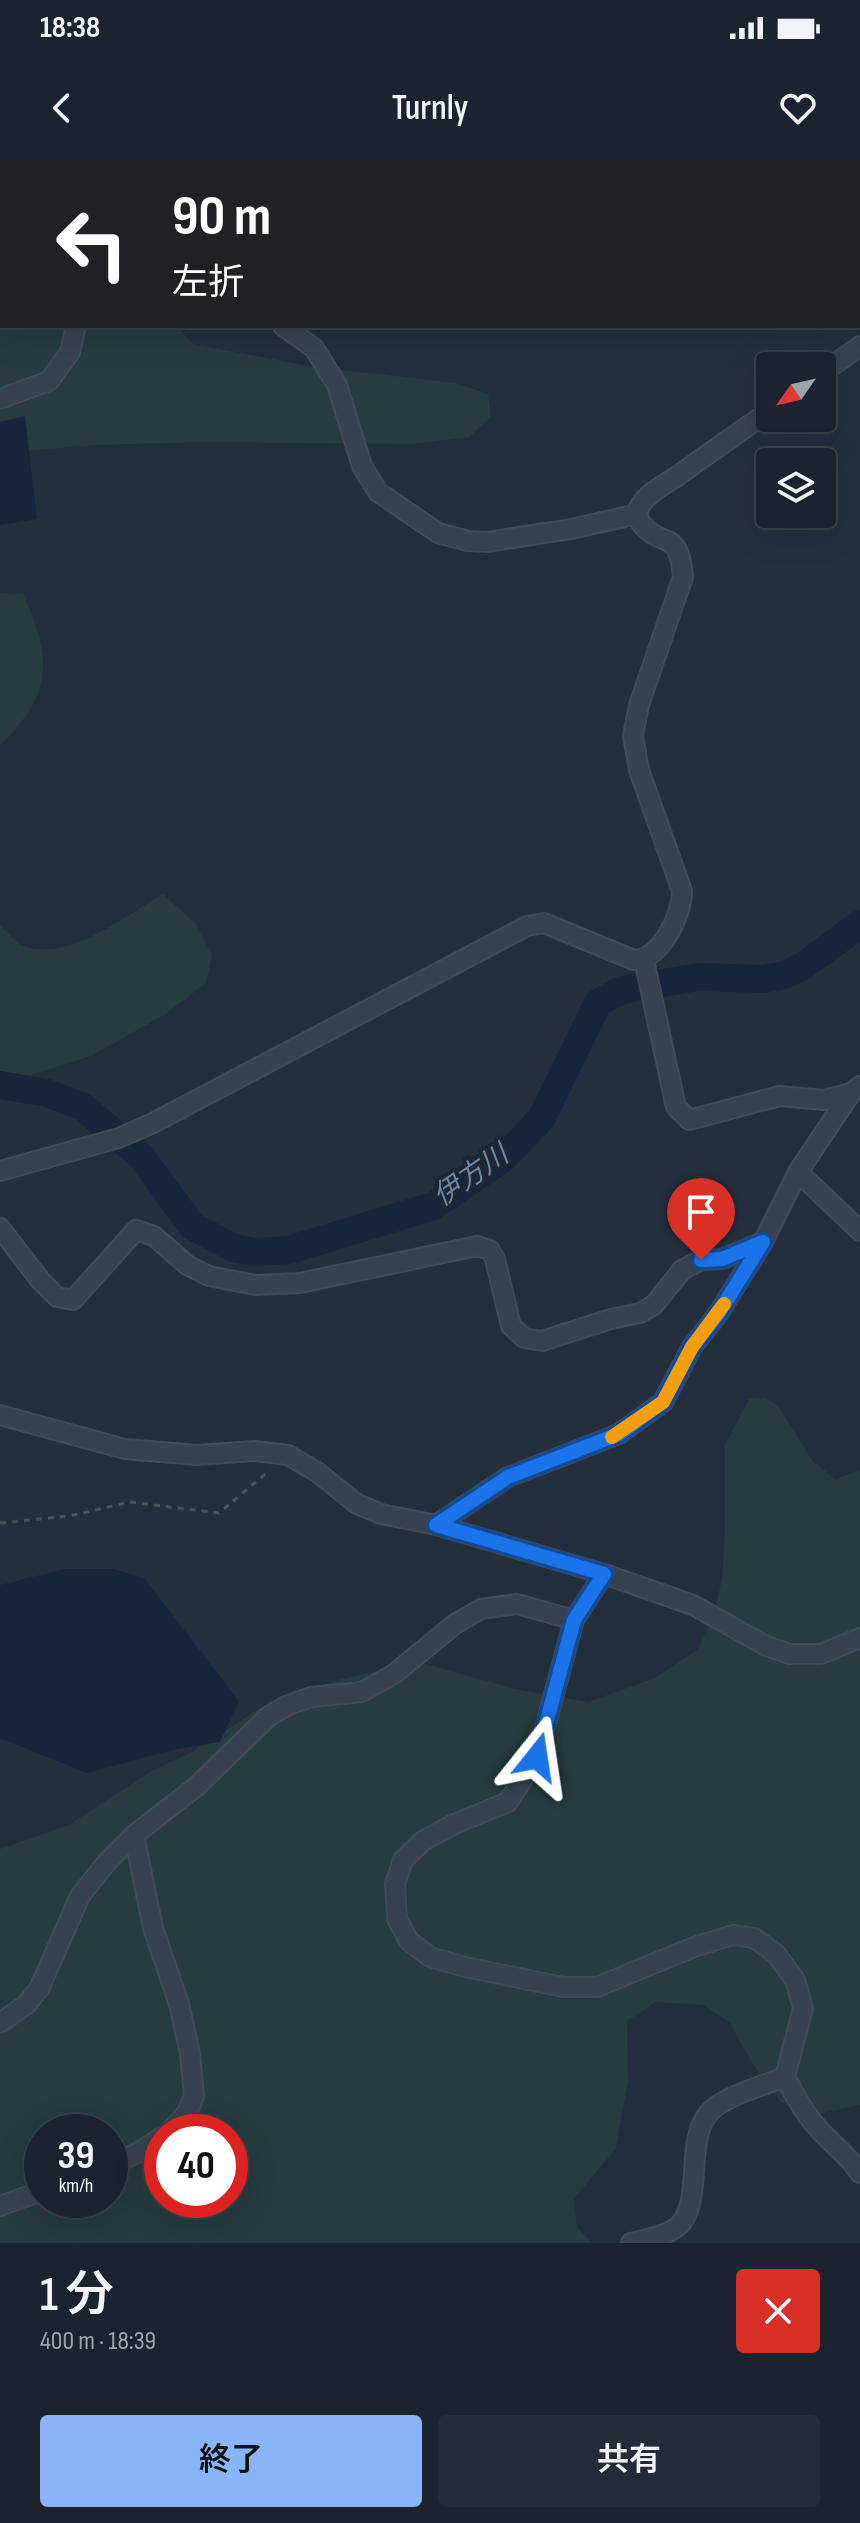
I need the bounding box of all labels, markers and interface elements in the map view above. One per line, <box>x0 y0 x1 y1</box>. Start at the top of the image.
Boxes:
text: 18:38 <box>40 10 100 46</box>
icon: back <box>40 86 84 130</box>
icon: heart <box>776 86 820 130</box>
text: Turnly <box>392 87 468 130</box>
text: 90 m <box>172 184 271 251</box>
icon: left <box>40 192 144 296</box>
text: 左折 <box>172 262 244 305</box>
north arrow <box>756 352 836 432</box>
map controls <box>756 352 836 528</box>
button: layers <box>756 448 836 528</box>
water label: 伊方川 <box>427 1137 517 1214</box>
pin <box>667 1178 735 1260</box>
icon: arrive <box>679 1190 723 1234</box>
position arrow <box>495 1715 579 1799</box>
speed limit sign: 40 <box>144 2114 248 2218</box>
text: 39 <box>58 2132 94 2180</box>
text: km/h <box>59 2174 93 2198</box>
text: 1 分 <box>40 2267 114 2324</box>
button: close <box>736 2269 820 2353</box>
text: 400 m · 18:39 <box>40 2326 156 2357</box>
button: 終了 <box>40 2415 422 2507</box>
button: 共有 <box>438 2415 820 2507</box>

